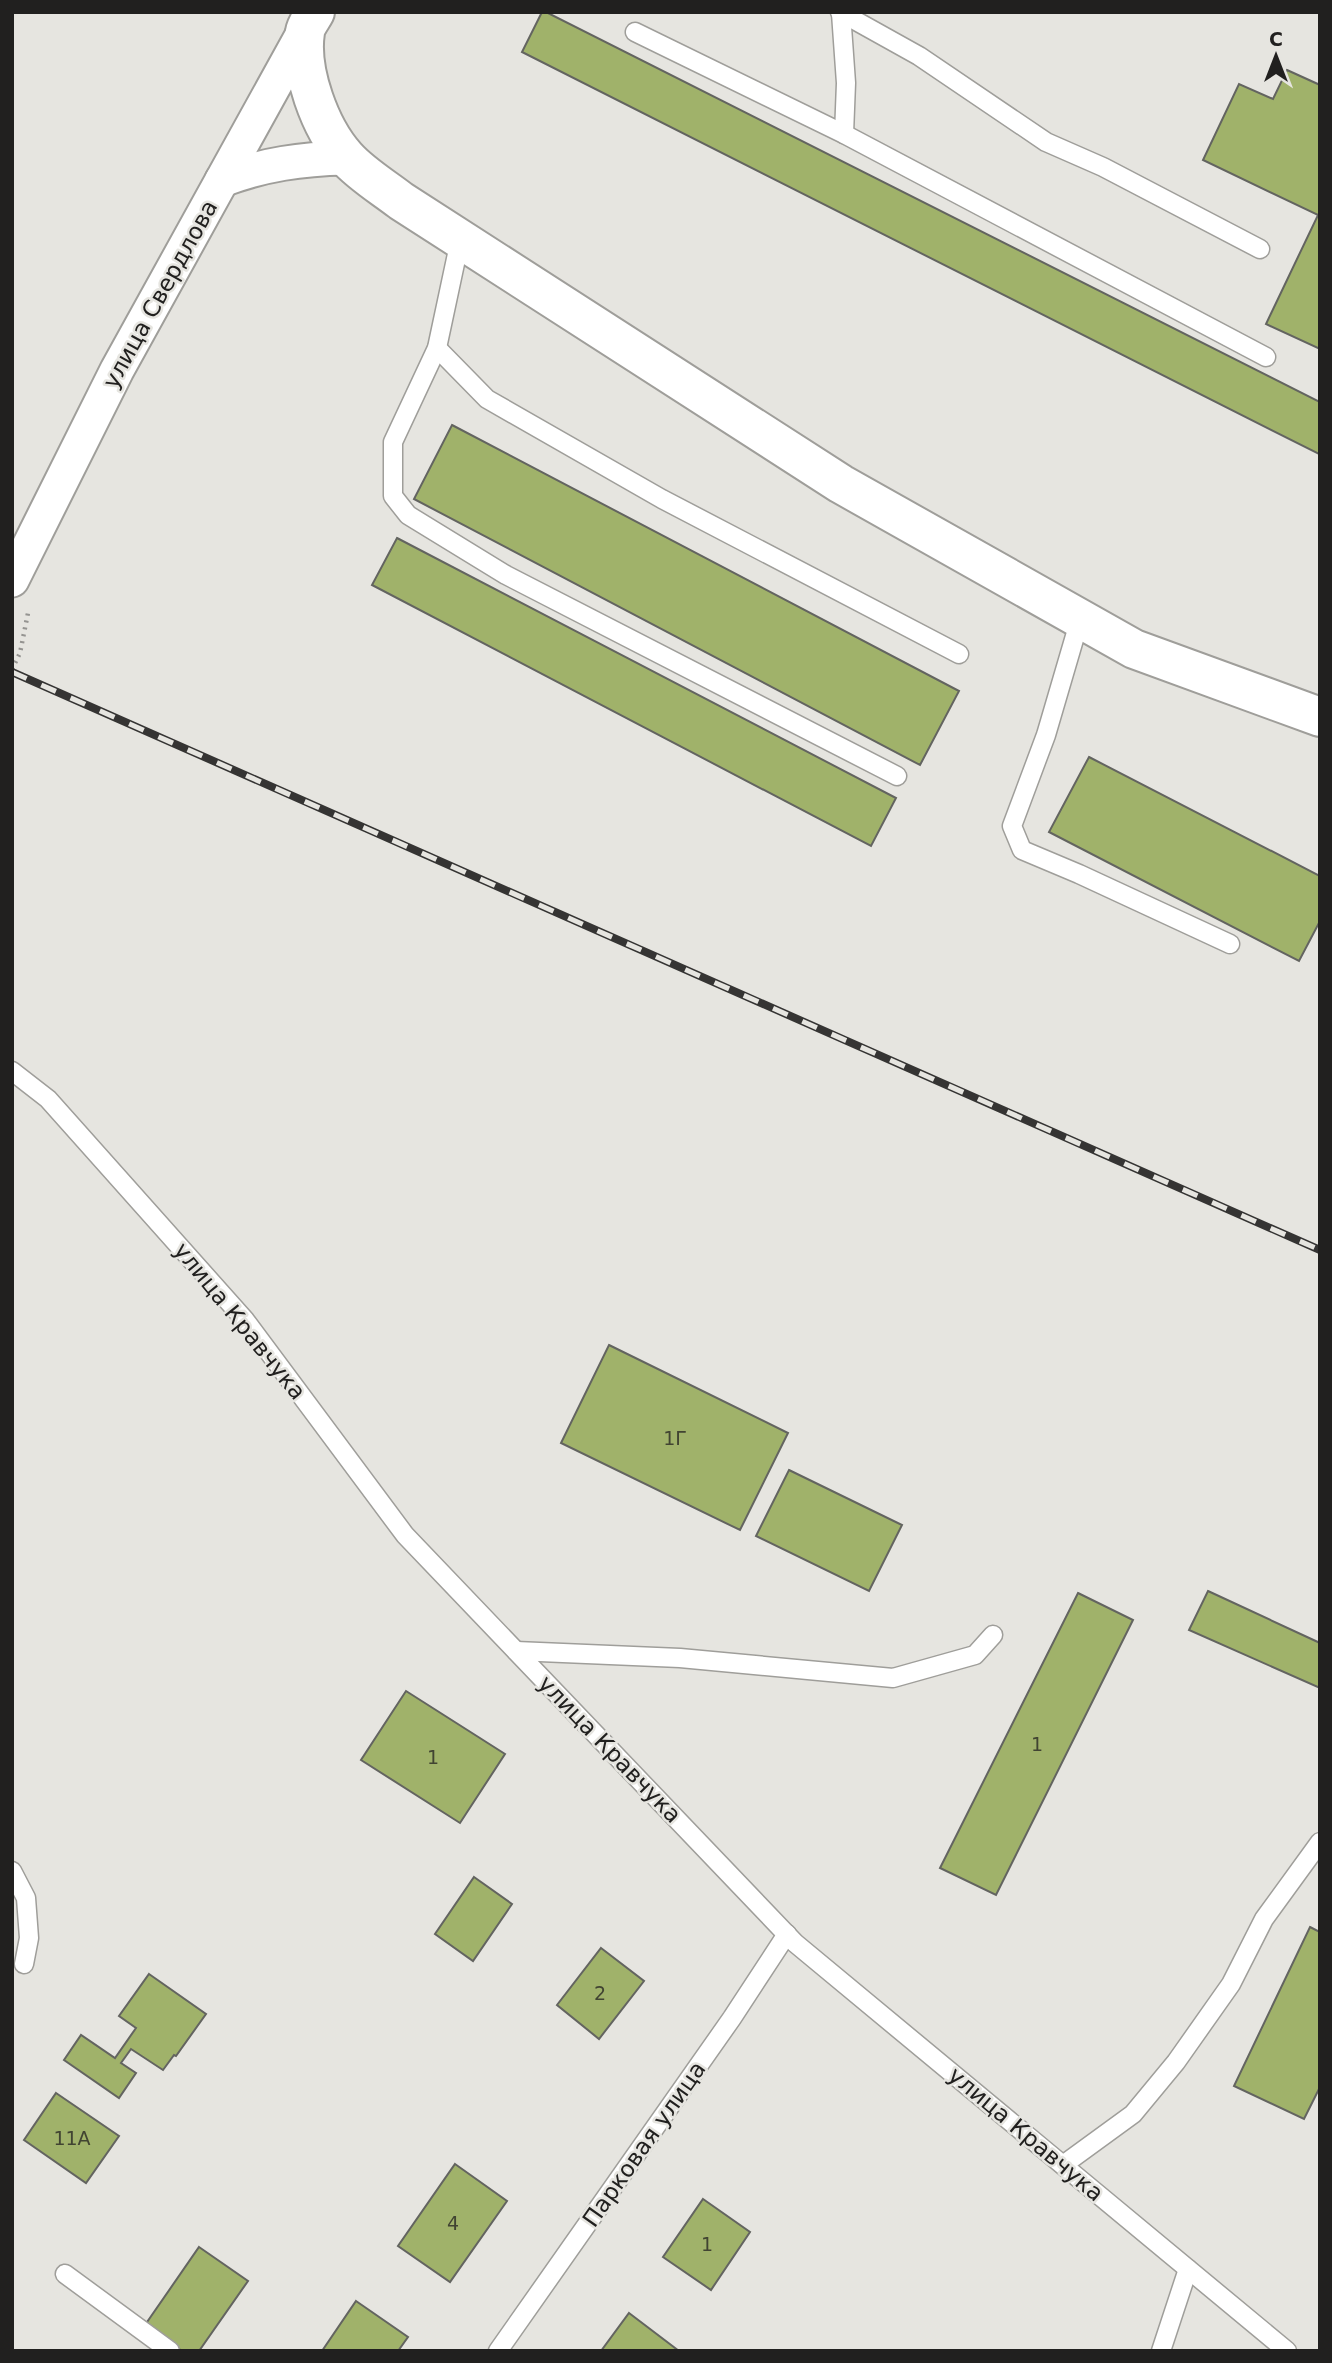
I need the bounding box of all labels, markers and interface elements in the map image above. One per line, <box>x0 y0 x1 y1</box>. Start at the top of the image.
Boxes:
north arrow <box>1241 21 1311 91</box>
text: С <box>1269 28 1283 50</box>
street label: улица Свердлова <box>97 195 223 393</box>
street label: улица Кравчука <box>169 1237 311 1405</box>
house number: 1Г <box>663 1427 687 1449</box>
street label: улица Кравчука <box>533 1670 687 1828</box>
house number: 1 <box>1031 1733 1043 1755</box>
house number: 1 <box>427 1746 439 1768</box>
house number: 2 <box>594 1982 606 2004</box>
street label: Парковая улица <box>577 2056 711 2232</box>
street label: улица Кравчука <box>943 2062 1109 2206</box>
house number: 11А <box>53 2127 91 2149</box>
house number: 4 <box>447 2212 459 2234</box>
house number: 1 <box>701 2233 713 2255</box>

